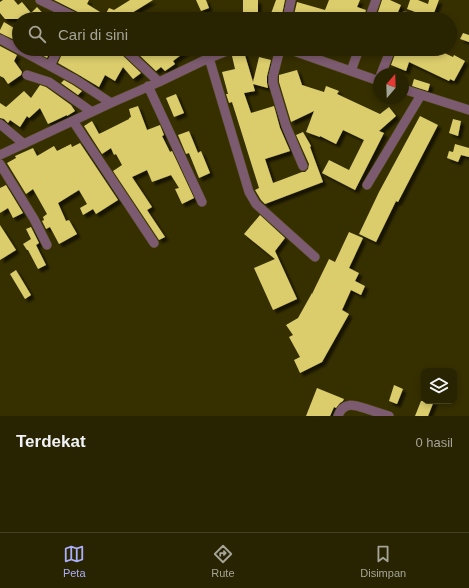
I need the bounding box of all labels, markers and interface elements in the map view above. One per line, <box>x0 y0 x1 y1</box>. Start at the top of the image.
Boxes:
search box <box>12 12 457 56</box>
icon: search <box>26 23 48 45</box>
text: Cari di sini <box>58 26 128 43</box>
north arrow <box>373 68 409 104</box>
map controls <box>421 368 457 404</box>
button: layers <box>421 368 457 404</box>
text: Terdekat <box>16 432 86 451</box>
text: 0 hasil <box>415 435 453 450</box>
tab: Peta <box>63 543 86 579</box>
tab: Rute <box>211 543 235 579</box>
tab: Disimpan <box>360 543 406 579</box>

